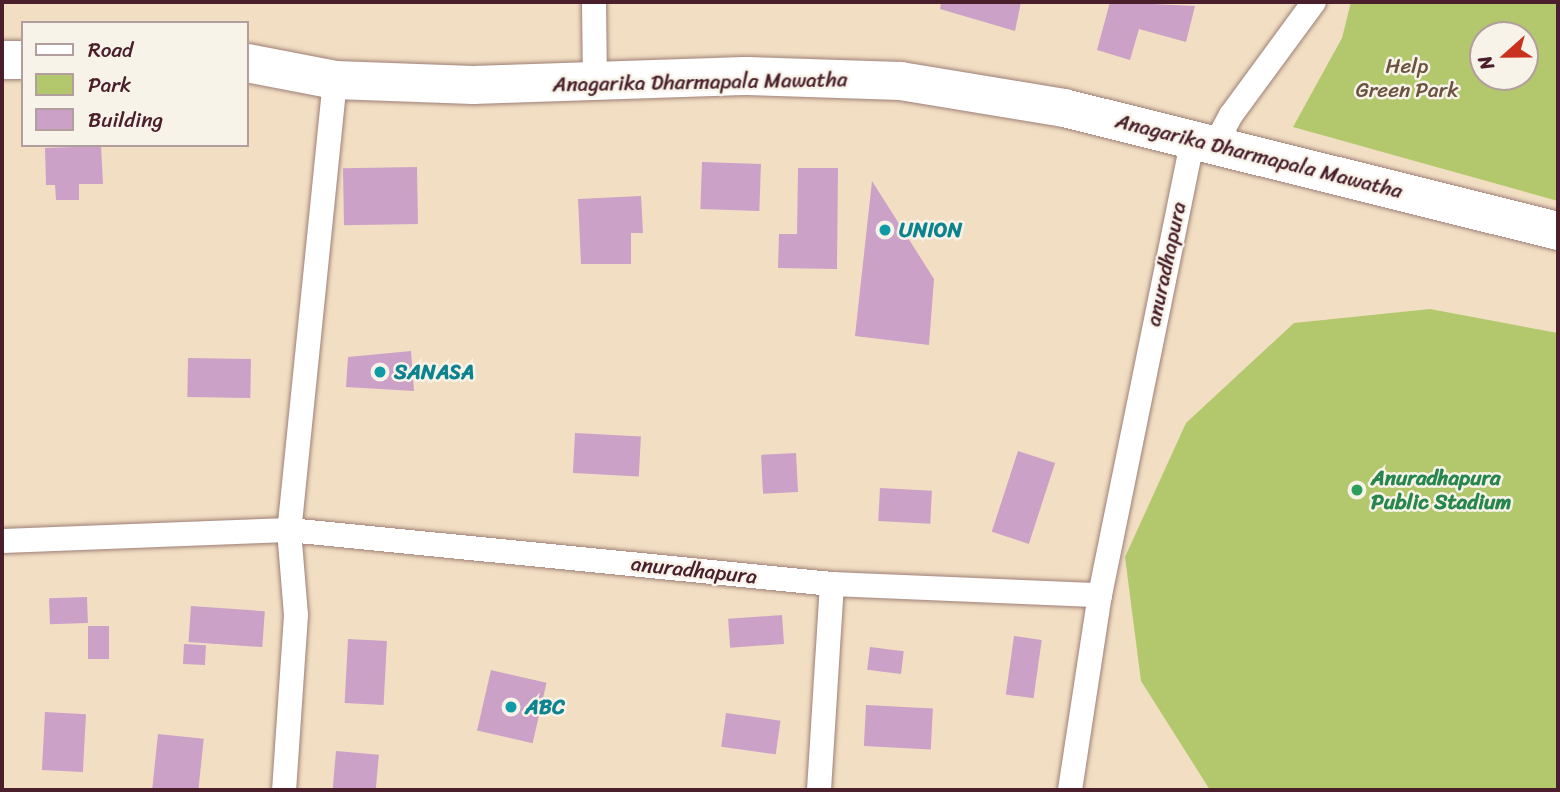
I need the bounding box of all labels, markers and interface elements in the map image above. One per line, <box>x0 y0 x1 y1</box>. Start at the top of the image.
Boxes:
legend <box>21 21 248 147</box>
north arrow <box>1469 21 1539 91</box>
text: Road <box>88 31 133 69</box>
text: N <box>1468 51 1504 75</box>
park label: Help Green Park <box>1355 53 1459 103</box>
text: Park <box>88 66 131 104</box>
street label: Anagarika Dharmapala Mawatha <box>552 67 848 97</box>
text: Building <box>88 101 163 139</box>
street label: Anagarika Dharmapala Mawatha <box>1113 108 1405 204</box>
street label: anuradhapura <box>1141 200 1191 328</box>
place label: UNION <box>899 217 962 243</box>
marker: UNION <box>877 222 893 238</box>
place label: SANASA <box>394 359 474 385</box>
marker: SANASA <box>372 364 388 380</box>
place label: Anuradhapura Public Stadium <box>1371 465 1511 515</box>
marker: Anuradhapura Public Stadium <box>1349 482 1365 498</box>
street label: anuradhapura <box>630 551 758 589</box>
place label: ABC <box>525 694 565 720</box>
marker: ABC <box>503 699 519 715</box>

